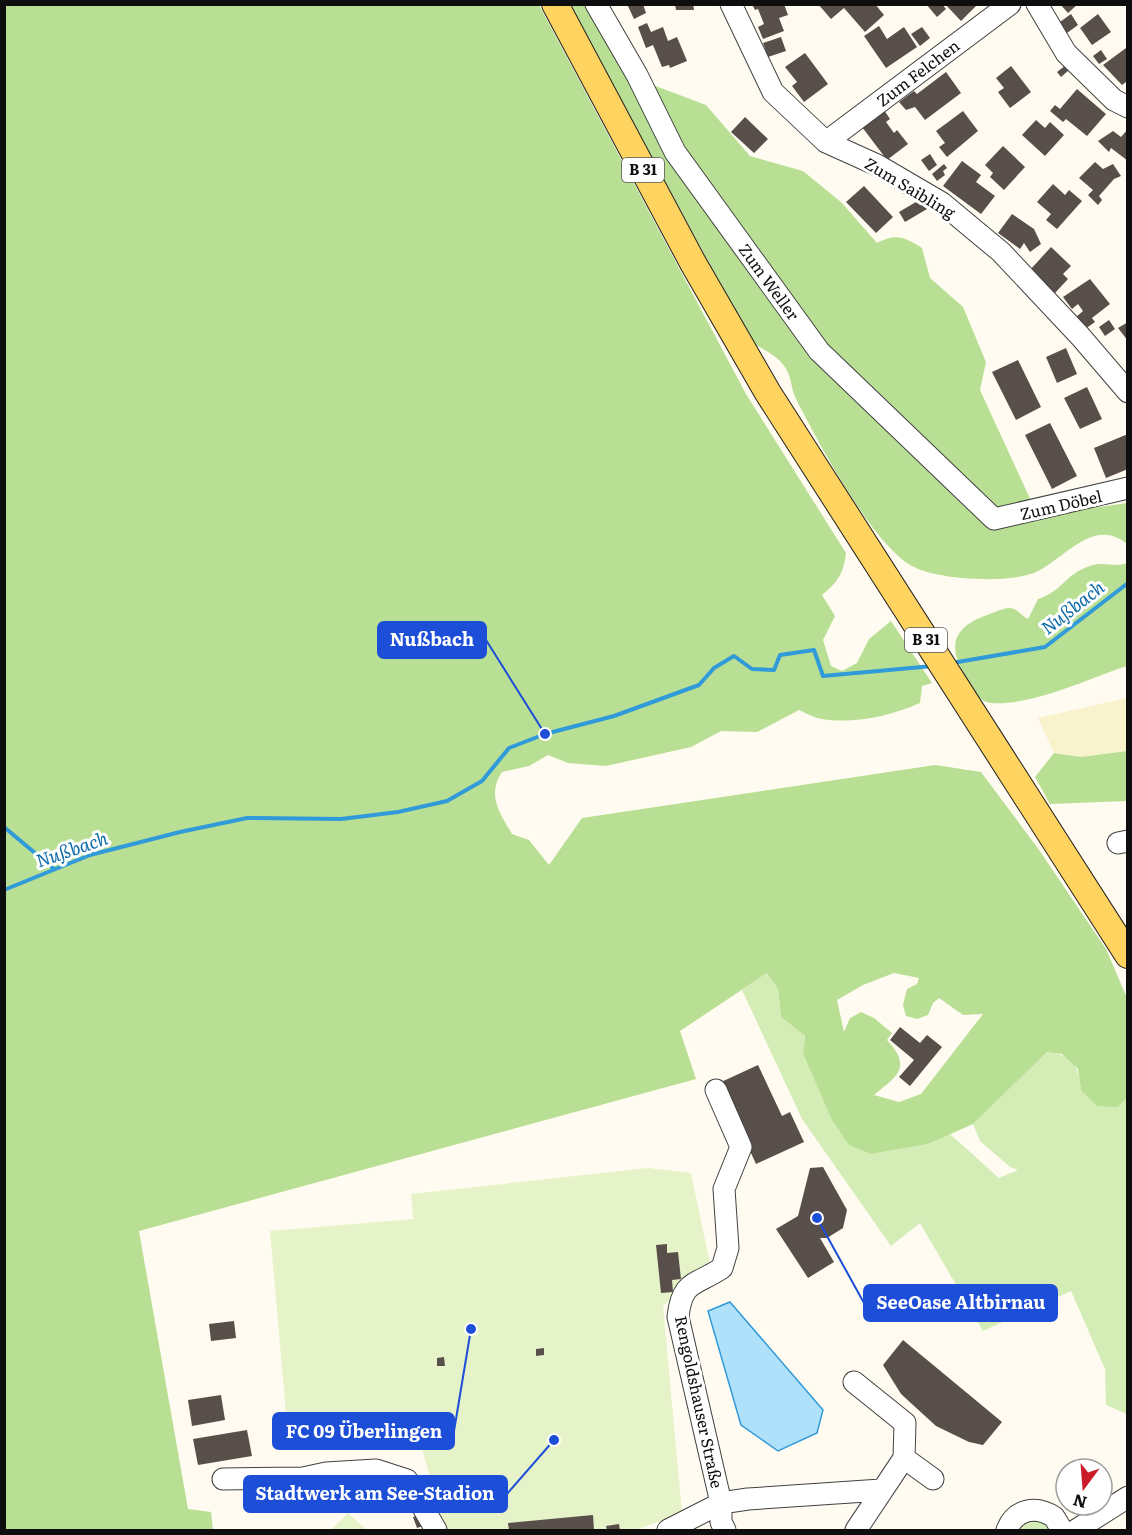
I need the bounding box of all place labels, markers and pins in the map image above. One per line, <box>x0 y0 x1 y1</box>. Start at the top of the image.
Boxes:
callout: Nußbach <box>378 622 486 658</box>
callout: SeeOase Altbirnau <box>864 1285 1057 1321</box>
callout: FC 09 Überlingen <box>273 1413 454 1449</box>
callout: Stadtwerk am See-Stadion <box>244 1476 507 1512</box>

